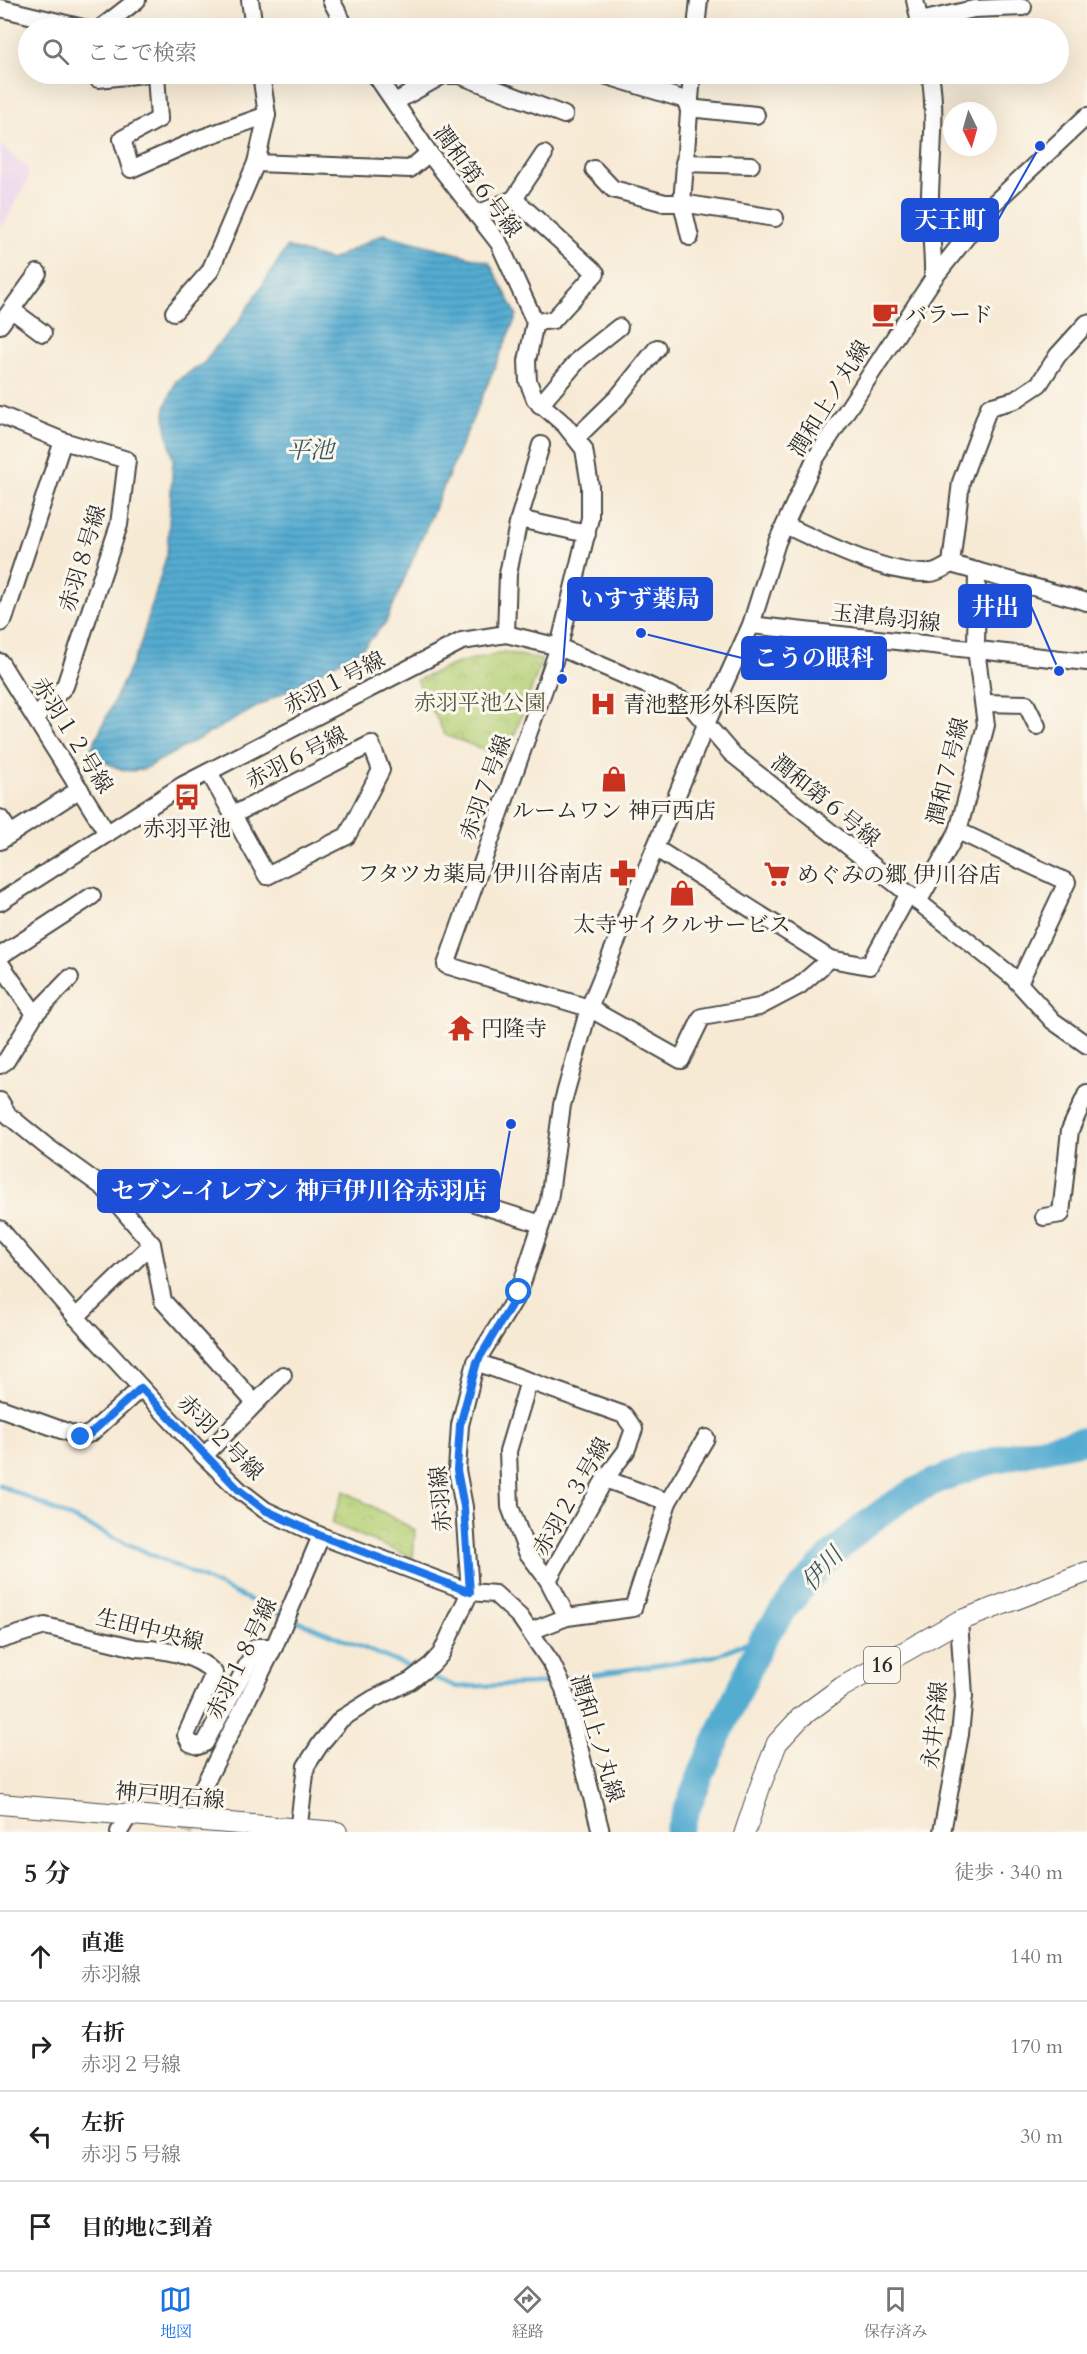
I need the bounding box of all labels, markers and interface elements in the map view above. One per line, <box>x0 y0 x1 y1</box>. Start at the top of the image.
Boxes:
search box <box>18 18 1069 84</box>
icon: search <box>39 35 72 68</box>
text: ここで検索 <box>87 38 197 68</box>
north arrow <box>943 102 997 156</box>
street label: 潤和第６号線 <box>426 119 528 244</box>
callout: 天王町 <box>902 199 998 241</box>
text: 天王町 <box>914 204 986 237</box>
cafe icon: バラード <box>870 299 900 329</box>
place label: バラード <box>905 300 993 330</box>
street label: 潤和上ノ丸線 <box>782 335 878 462</box>
water label: 平池 <box>286 434 337 467</box>
street label: 赤羽８号線 <box>53 501 113 615</box>
callout: いすず薬局 <box>568 578 712 620</box>
text: いすず薬局 <box>580 583 700 616</box>
callout: 井出 <box>959 585 1031 627</box>
text: 井出 <box>971 591 1019 624</box>
street label: 玉津鳥羽線 <box>830 597 942 639</box>
callout: こうの眼科 <box>742 637 886 679</box>
text: こうの眼科 <box>754 642 874 675</box>
street label: 赤羽１号線 <box>279 645 390 721</box>
street label: 赤羽１２号線 <box>24 672 120 799</box>
park label: 赤羽平池公園 <box>414 688 546 718</box>
hospital icon: 青池整形外科医院 <box>588 689 618 719</box>
place label: 青池整形外科医院 <box>623 690 799 720</box>
street label: 潤和７号線 <box>920 714 976 828</box>
street label: 赤羽６号線 <box>241 720 352 796</box>
street label: 赤羽７号線 <box>453 731 519 844</box>
street label: 潤和第６号線 <box>765 748 886 854</box>
shop icon: ルームワン 神戸西店 <box>599 764 629 794</box>
bus stop icon: 赤羽平池 <box>172 782 202 812</box>
place label: ルームワン 神戸西店 <box>512 796 716 826</box>
place label: 赤羽平池 <box>143 814 231 844</box>
pharmacy icon: フタツカ薬局 伊川谷南店 <box>608 858 638 888</box>
place label: フタツカ薬局 伊川谷南店 <box>357 859 603 889</box>
supermarket icon: めぐみの郷 伊川谷店 <box>762 859 792 889</box>
place label: めぐみの郷 伊川谷店 <box>797 860 1001 890</box>
shop icon: 太寺サイクルサービス <box>667 878 697 908</box>
place label: 太寺サイクルサービス <box>573 910 791 940</box>
temple icon: 円隆寺 <box>446 1013 476 1043</box>
place label: 円隆寺 <box>481 1014 547 1044</box>
callout: セブン-イレブン 神戸伊川谷赤羽店 <box>98 1170 499 1212</box>
text: セブン-イレブン 神戸伊川谷赤羽店 <box>111 1175 487 1208</box>
route start <box>505 1278 531 1304</box>
street label: 赤羽２号線 <box>171 1388 270 1487</box>
route end <box>67 1423 93 1449</box>
street label: 赤羽２３号線 <box>526 1432 618 1561</box>
street label: 赤羽線 <box>423 1465 459 1533</box>
water label: 伊川 <box>794 1538 853 1598</box>
street label: 赤羽１８号線 <box>199 1593 284 1724</box>
street label: 生田中央線 <box>93 1602 207 1658</box>
road number: 16 <box>864 1647 900 1683</box>
street label: 潤和上ノ丸線 <box>563 1671 631 1806</box>
street label: 永井谷線 <box>915 1680 955 1770</box>
street label: 神戸明石線 <box>114 1776 226 1816</box>
text: 5 分 <box>24 1856 70 1891</box>
text: 徒歩 · 340 m <box>954 1859 1063 1886</box>
text: 直進 <box>81 1928 125 1958</box>
icon: ahead <box>24 1940 57 1973</box>
text: 140 m <box>1010 1943 1063 1970</box>
text: 赤羽線 <box>81 1961 141 1988</box>
text: 右折 <box>81 2018 125 2048</box>
icon: right <box>24 2030 57 2063</box>
text: 170 m <box>1010 2033 1063 2060</box>
text: 赤羽２号線 <box>81 2051 181 2078</box>
text: 左折 <box>81 2108 125 2138</box>
icon: left <box>24 2120 57 2153</box>
text: 30 m <box>1020 2123 1063 2150</box>
text: 赤羽５号線 <box>81 2141 181 2168</box>
icon: arrive <box>24 2210 57 2243</box>
text: 目的地に到着 <box>81 2213 213 2243</box>
tab: 地図 <box>159 2283 192 2343</box>
tab: 経路 <box>511 2283 544 2343</box>
tab: 保存済み <box>863 2283 927 2343</box>

